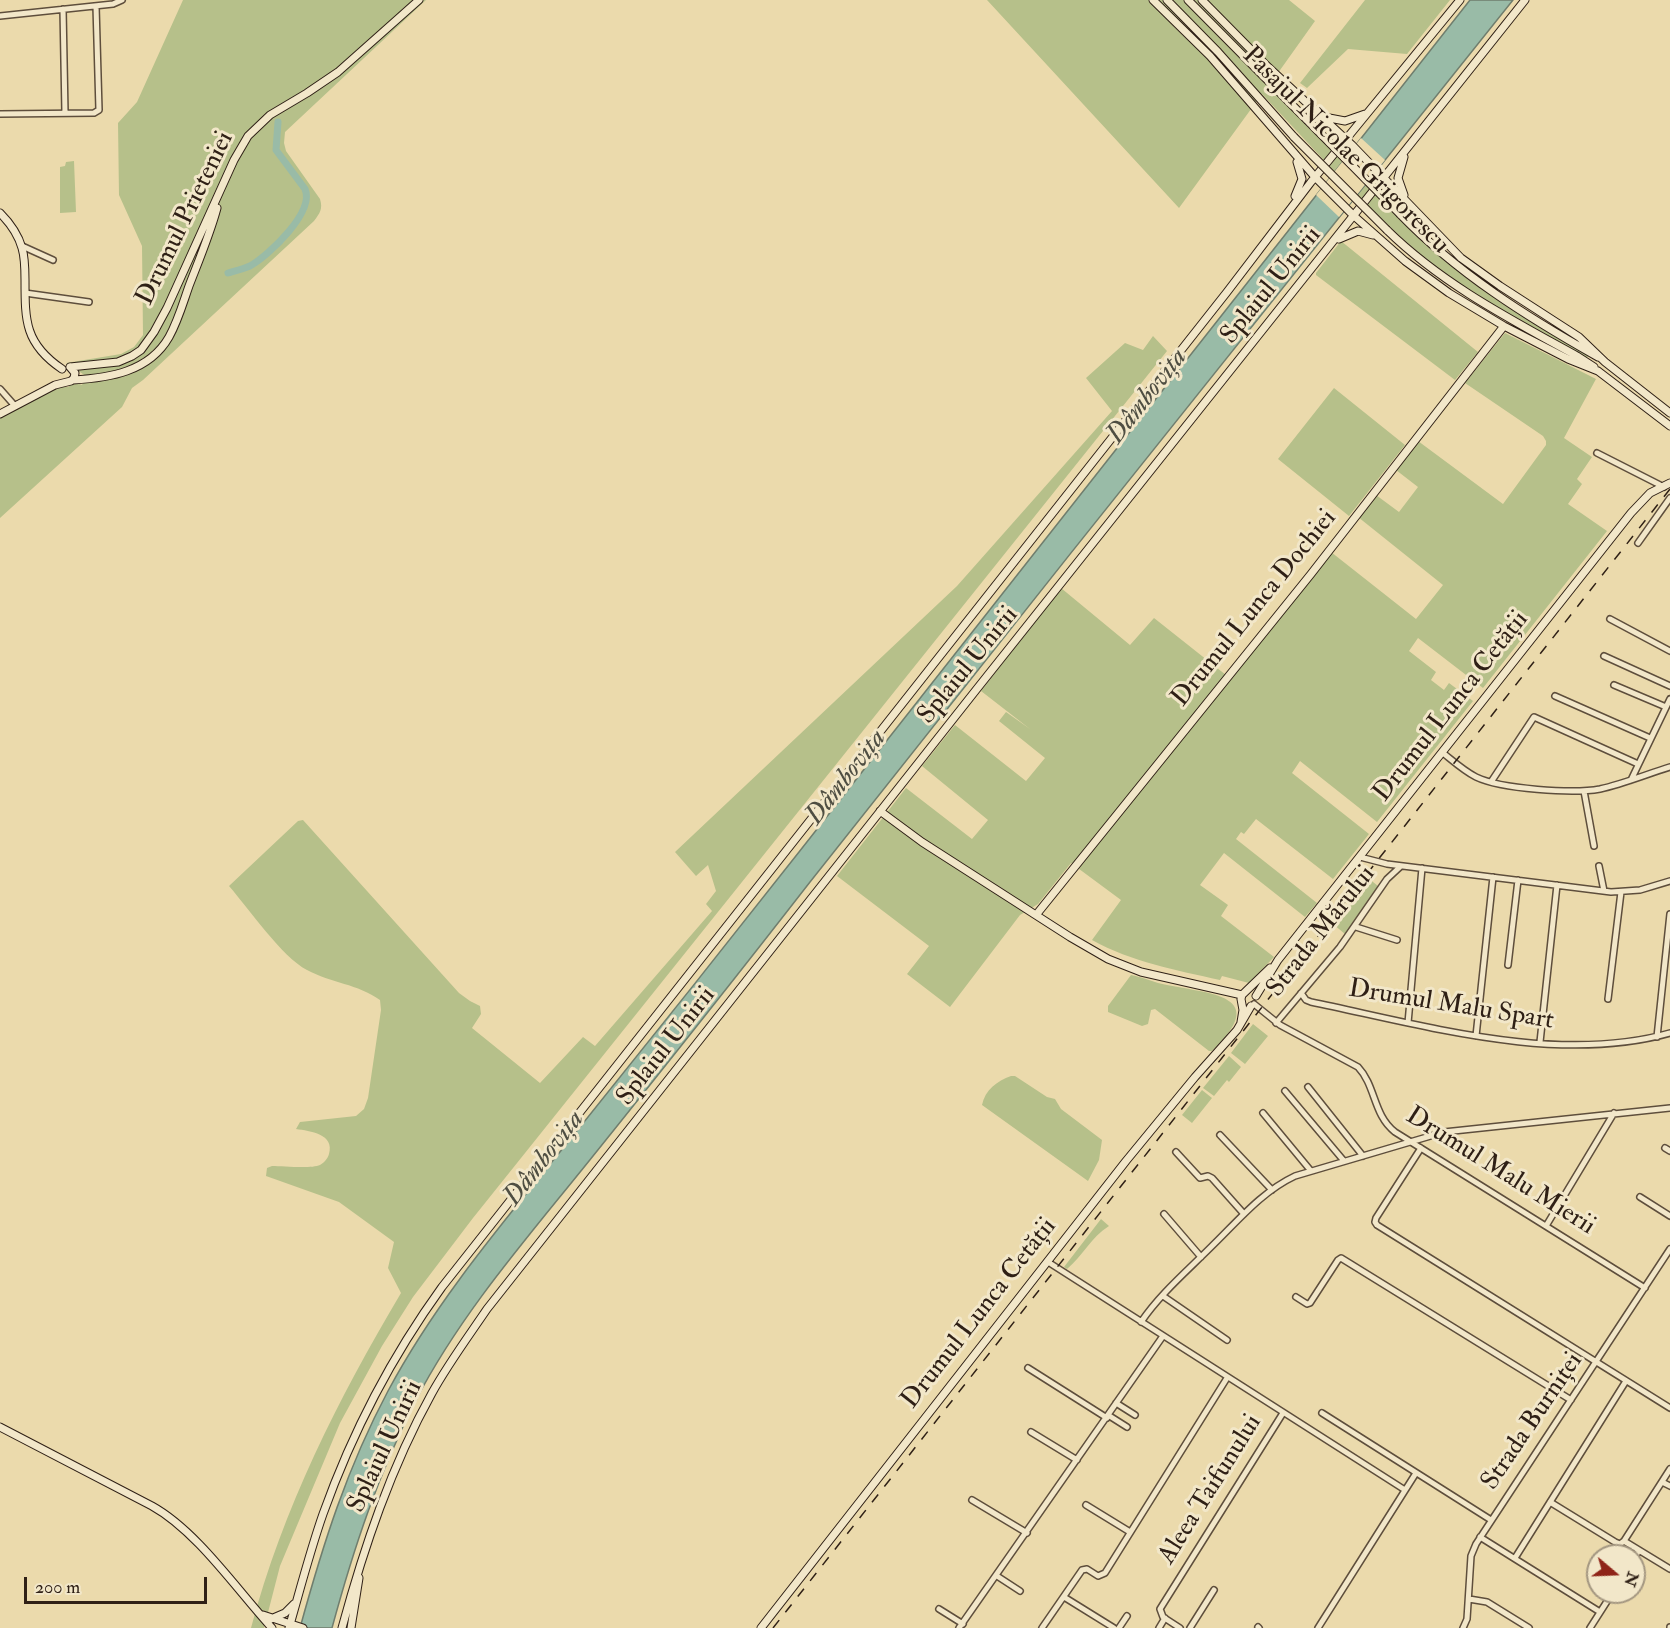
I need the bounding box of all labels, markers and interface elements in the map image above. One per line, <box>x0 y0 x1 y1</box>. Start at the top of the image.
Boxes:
street label: Pasajul Nicolae Grigorescu <box>1235 41 1455 261</box>
street label: Drumul Prieteniei <box>130 127 242 311</box>
street label: Splaiul Unirii <box>1215 221 1329 351</box>
water label: Dâmbovița <box>1101 343 1195 451</box>
street label: Drumul Lunca Dochiei <box>1166 504 1344 714</box>
street label: Splaiul Unirii <box>912 601 1026 731</box>
street label: Drumul Lunca Cetății <box>1368 605 1536 809</box>
water label: Dâmbovița <box>800 724 894 832</box>
street label: Strada Mărului <box>1261 860 1383 1004</box>
street label: Drumul Malu Spart <box>1346 974 1556 1038</box>
street label: Splaiul Unirii <box>611 981 723 1113</box>
street label: Drumul Malu Mierii <box>1400 1101 1600 1243</box>
water label: Dâmbovița <box>498 1105 592 1213</box>
street label: Drumul Lunca Cetății <box>896 1212 1064 1416</box>
street label: Strada Burniței <box>1476 1347 1590 1497</box>
street label: Splaiul Unirii <box>342 1376 430 1518</box>
street label: Aleea Taifunului <box>1153 1409 1269 1571</box>
north arrow <box>1586 1544 1646 1604</box>
scale bar <box>27 1565 210 1603</box>
text: N <box>1619 1569 1643 1589</box>
text: 200 m <box>35 1576 80 1599</box>

